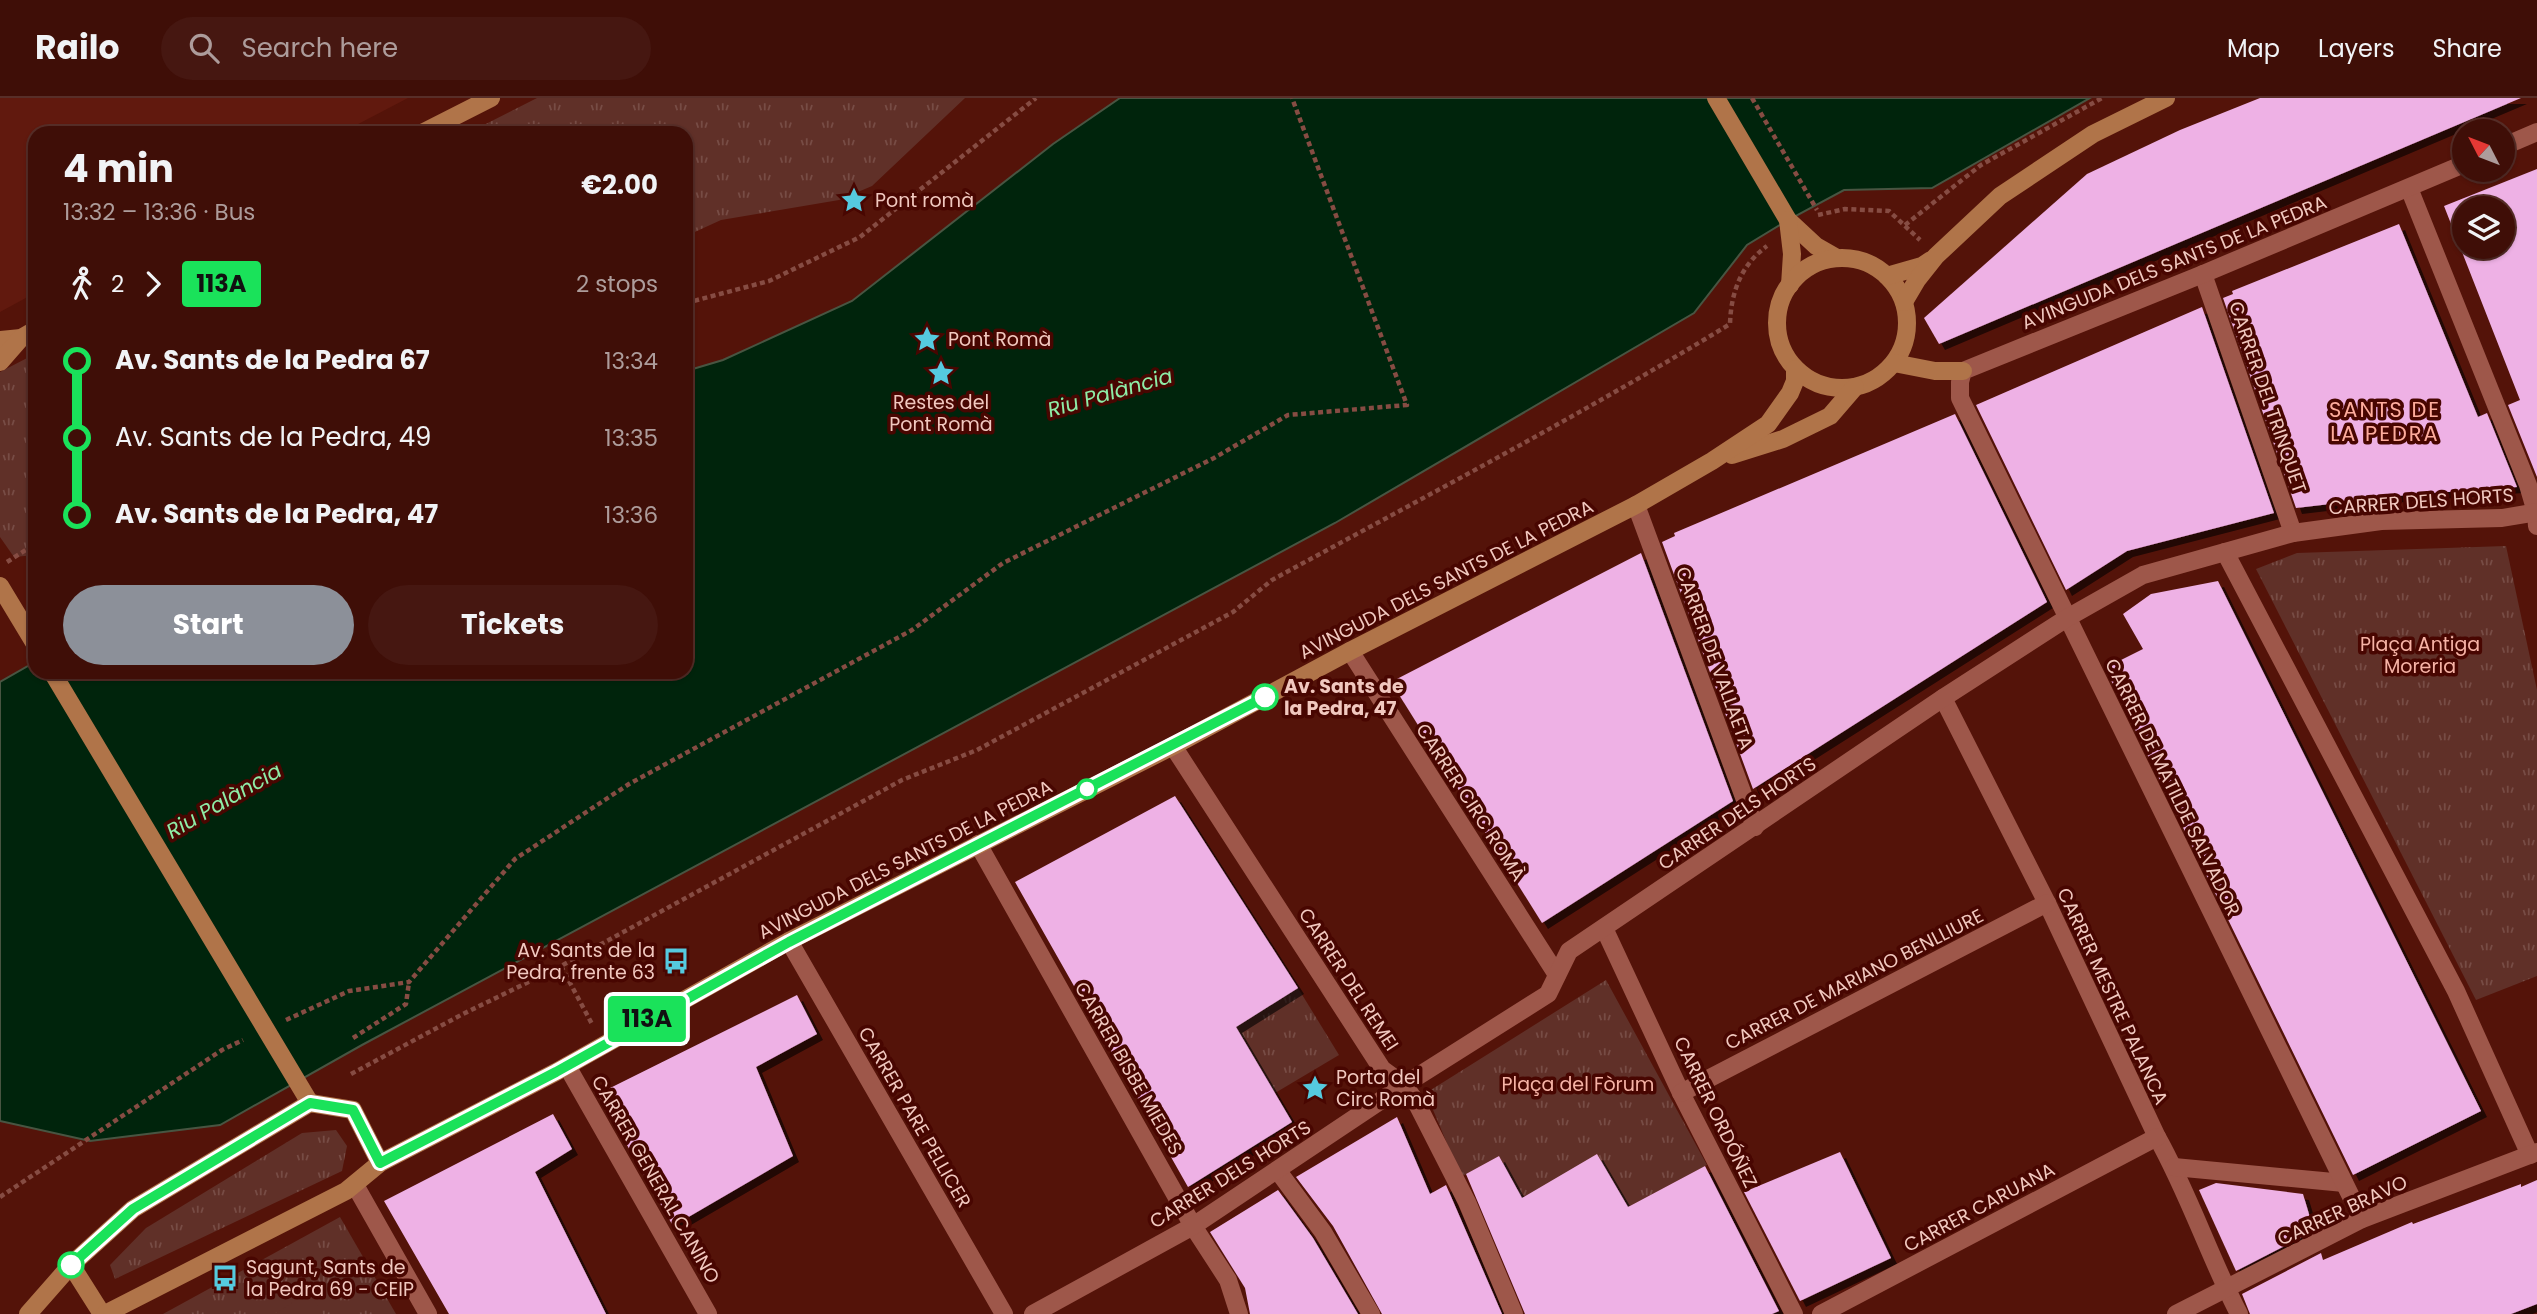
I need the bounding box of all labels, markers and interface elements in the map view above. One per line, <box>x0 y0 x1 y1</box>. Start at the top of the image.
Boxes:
search box <box>161 17 651 80</box>
text: Railo <box>35 24 119 71</box>
icon: search <box>185 29 223 67</box>
text: Search here <box>241 30 398 66</box>
text: Map <box>2227 32 2280 65</box>
text: Layers <box>2318 32 2394 65</box>
text: Share <box>2432 32 2502 65</box>
north arrow <box>2452 119 2515 182</box>
map controls <box>2452 119 2515 259</box>
text: 4 min <box>63 142 174 195</box>
text: €2.00 <box>581 167 658 203</box>
place icon: Pont romà <box>839 185 869 215</box>
place label: Pont romà <box>875 187 974 214</box>
street label: AVINGUDA DELS SANTS DE LA PEDRA <box>2018 189 2331 336</box>
text: 13:32 – 13:36 · Bus <box>63 196 255 228</box>
button: layers <box>2452 196 2515 259</box>
icon: walk <box>63 265 101 303</box>
icon: forward <box>134 265 172 303</box>
text: 113A <box>196 267 247 300</box>
text: 2 <box>111 268 124 300</box>
text: 2 stops <box>576 268 658 300</box>
street label: CARRER DEL TRINQUET <box>2222 298 2313 497</box>
place icon: Pont Romà <box>912 324 942 354</box>
place label: Pont Romà <box>948 326 1051 353</box>
text: Av. Sants de la Pedra 67 <box>115 342 430 378</box>
text: 13:34 <box>604 345 658 377</box>
place icon: Restes del Pont Romà <box>926 358 956 388</box>
water label: Riu Palància <box>1044 361 1176 424</box>
place label: Restes del Pont Romà <box>889 389 993 438</box>
district label: SANTS DE LA PEDRA <box>2329 395 2441 448</box>
text: Av. Sants de la Pedra, 49 <box>115 419 431 455</box>
text: 13:35 <box>604 422 658 454</box>
street label: CARRER DELS HORTS <box>2327 482 2515 521</box>
street label: AVINGUDA DELS SANTS DE LA PEDRA <box>1294 493 1598 666</box>
text: Av. Sants de la Pedra, 47 <box>115 496 438 532</box>
text: 13:36 <box>604 499 658 531</box>
street label: CARRER DE VALLAETA <box>1669 563 1760 754</box>
button: Start <box>63 585 354 665</box>
button: Tickets <box>368 585 658 665</box>
park label: Plaça Antiga Moreria <box>2360 631 2480 680</box>
street label: CARRER DE MATILDE SALVADOR <box>2098 654 2247 921</box>
place label: Av. Sants de la Pedra, 47 <box>1284 673 1404 722</box>
marker: Av. Sants de la Pedra, 47 <box>1252 684 1278 710</box>
street label: CARRER CIRC ROMÀ <box>1409 718 1532 887</box>
street label: CARRER DELS HORTS <box>1653 750 1822 877</box>
water label: Riu Palància <box>161 756 287 845</box>
street label: AVINGUDA DELS SANTS DE LA PEDRA <box>753 773 1057 946</box>
unlabelled marker <box>1077 779 1097 799</box>
street label: CARRER MESTRE PALANCA <box>2050 883 2175 1109</box>
street label: CARRER DE MARIANO BENLLIURE <box>1720 902 1988 1057</box>
street label: CARRER DEL REMEI <box>1292 903 1405 1056</box>
place label: Av. Sants de la Pedra, frente 63 <box>506 937 655 986</box>
bus stop icon: Av. Sants de la Pedra, frente 63 <box>661 946 691 976</box>
street label: CARRER BISBE MIEDES <box>1068 977 1189 1160</box>
line badge: 113A <box>598 996 696 1042</box>
text: 113A <box>622 1002 672 1035</box>
street label: CARRER PARE PELLICER <box>852 1022 977 1213</box>
street label: CARRER ORDÓÑEZ <box>1667 1032 1764 1192</box>
place label: Porta del Circ Romà <box>1336 1064 1435 1113</box>
street label: CARRER GENERAL CANINO <box>585 1070 726 1288</box>
park label: Plaça del Fòrum <box>1502 1071 1654 1098</box>
place icon: Porta del Circ Romà <box>1300 1073 1330 1103</box>
street label: CARRER DELS HORTS <box>1144 1114 1316 1235</box>
street label: CARRER CARUANA <box>1899 1156 2060 1259</box>
street label: CARRER BRAVO <box>2273 1168 2412 1252</box>
unlabelled marker <box>58 1252 84 1278</box>
place label: Sagunt, Sants de la Pedra 69 - CEIP <box>246 1254 414 1303</box>
bus stop icon: Sagunt, Sants de la Pedra 69 - CEIP <box>210 1263 240 1293</box>

